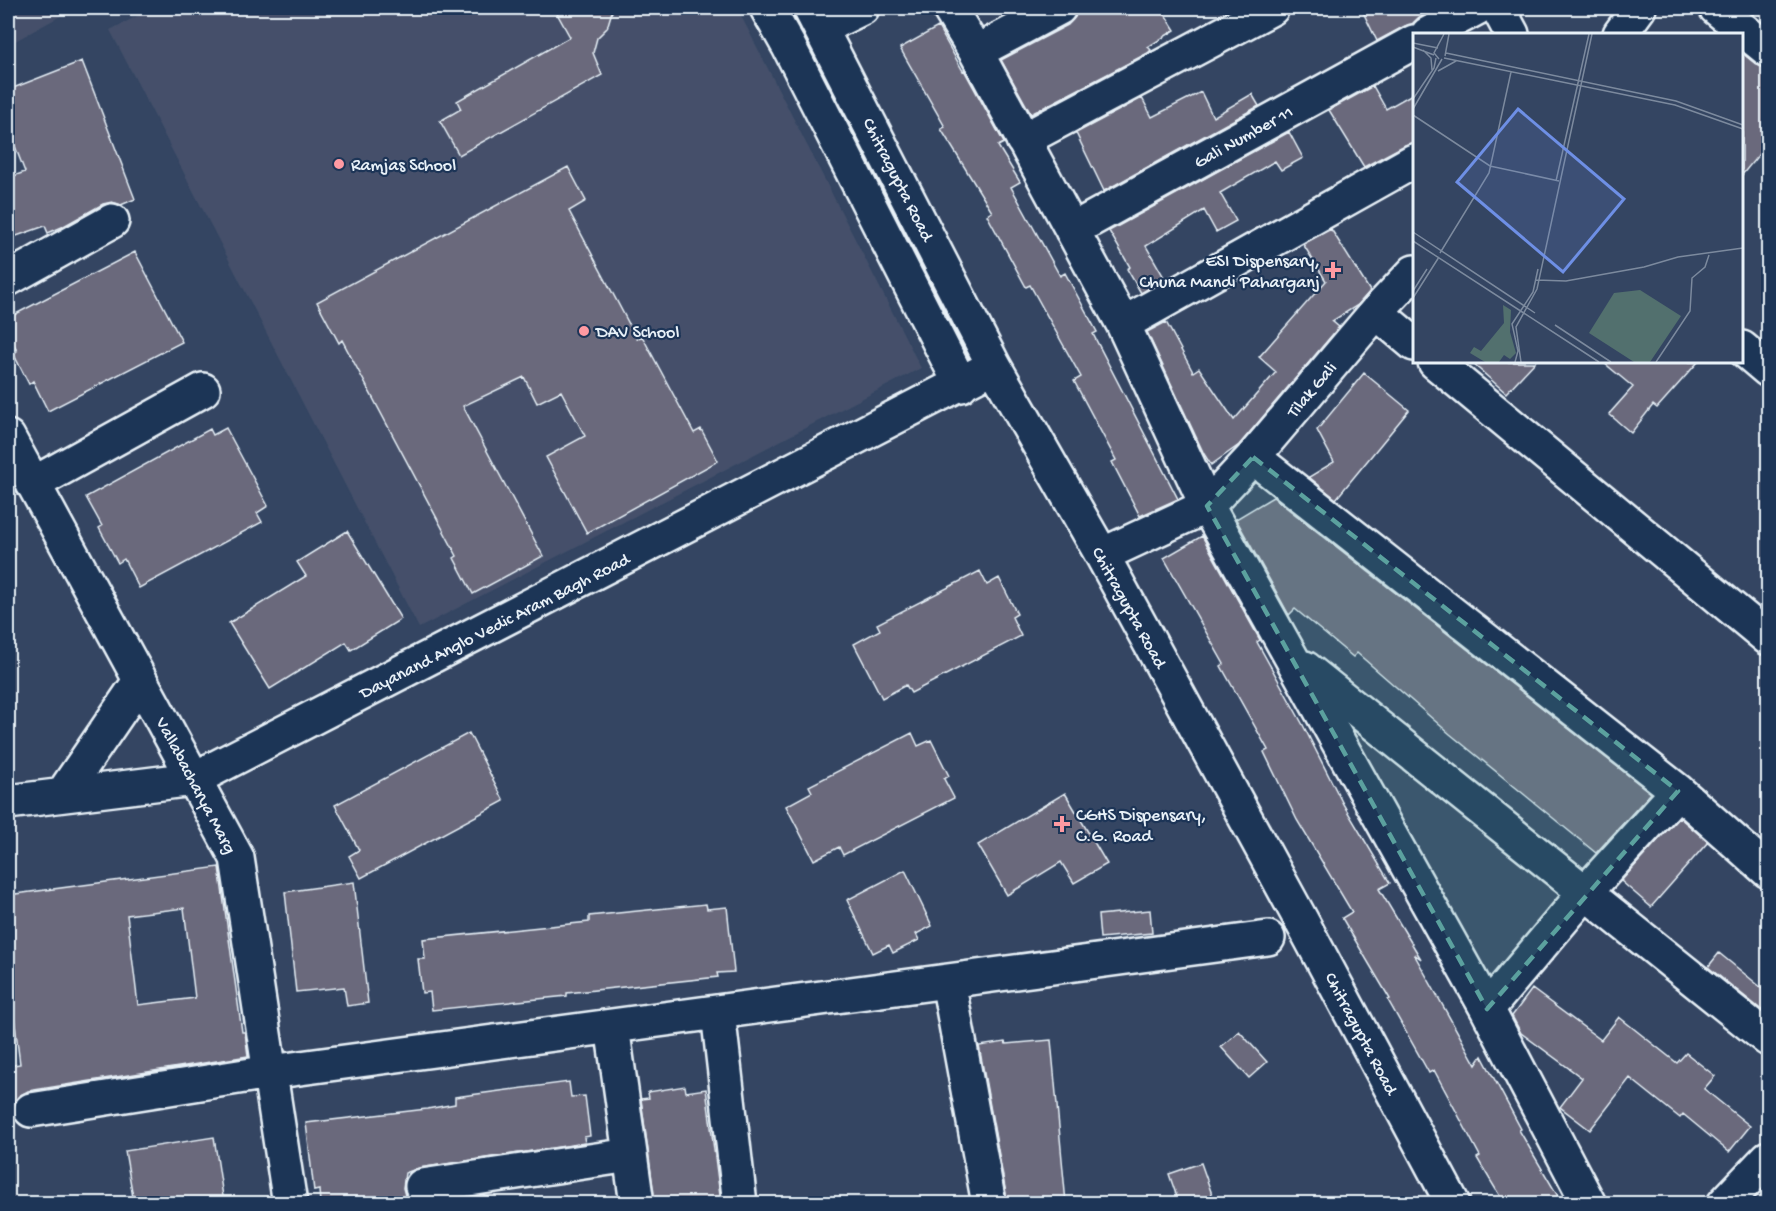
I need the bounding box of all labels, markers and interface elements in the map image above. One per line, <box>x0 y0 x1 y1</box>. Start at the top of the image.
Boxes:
inset map <box>1413 33 1743 363</box>
street label: Gali Number 11 <box>1191 102 1298 174</box>
street label: Chitragupta Road <box>857 115 938 247</box>
place label: Ramjas School <box>351 156 456 177</box>
marker: Ramjas School <box>332 157 346 171</box>
place label: ESI Dispensary, Chuna Mandi Paharganj <box>1140 252 1320 294</box>
marker: ESI Dispensary, Chuna Mandi Paharganj <box>1324 261 1342 279</box>
place label: DAV School <box>595 323 679 344</box>
marker: DAV School <box>577 324 591 338</box>
street label: Tilak Gali <box>1283 358 1342 424</box>
street label: Chitragupta Road <box>1086 544 1171 674</box>
street label: Dayanand Anglo Vedic Aram Bagh Road <box>356 549 635 705</box>
street label: Vallabacharya Marg <box>149 713 240 858</box>
place label: CGHS Dispensary, C.G. Road <box>1076 806 1206 848</box>
marker: CGHS Dispensary, C.G. Road <box>1053 815 1071 833</box>
street label: Chitragupta Road <box>1319 969 1402 1100</box>

